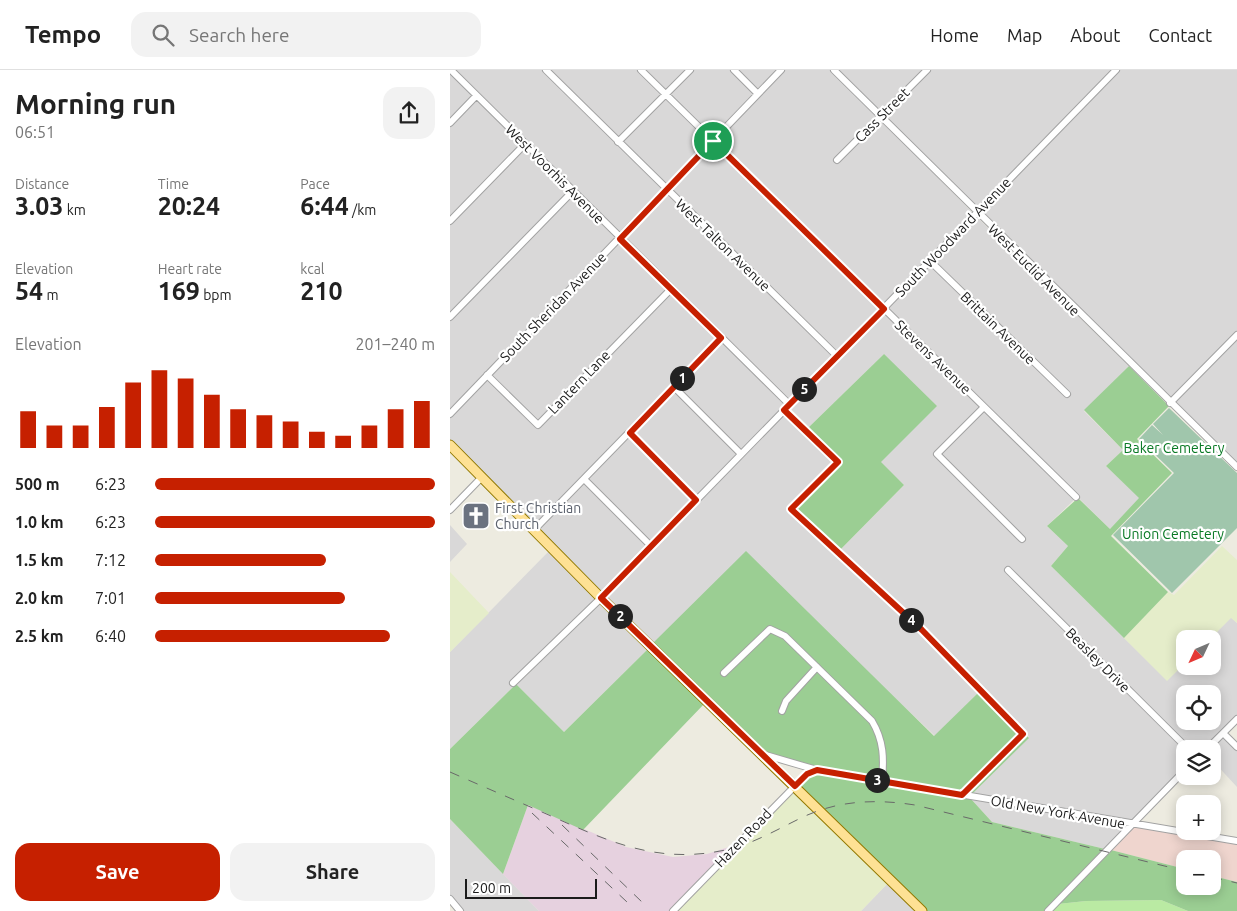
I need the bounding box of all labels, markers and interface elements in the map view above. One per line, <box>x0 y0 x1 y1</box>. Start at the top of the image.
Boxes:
search box <box>131 12 481 57</box>
text: Tempo <box>25 21 101 48</box>
icon: search <box>149 21 177 49</box>
text: Search here <box>189 24 290 46</box>
text: Home <box>930 25 979 45</box>
text: Map <box>1007 25 1042 45</box>
text: About <box>1070 25 1120 45</box>
text: Contact <box>1148 25 1212 45</box>
street label: Cass Street <box>852 84 913 145</box>
button: share <box>383 87 435 139</box>
text: Morning run <box>15 88 176 119</box>
pin <box>692 120 734 162</box>
street label: West Voorhis Avenue <box>502 121 608 227</box>
text: 06:51 <box>15 123 55 141</box>
icon: arrive <box>699 127 727 155</box>
street label: South Woodward Avenue <box>892 174 1014 300</box>
text: Distance <box>15 176 69 192</box>
text: Time <box>158 176 189 192</box>
text: Pace <box>300 176 330 192</box>
text: 3.03 <box>15 192 63 220</box>
text: 20:24 <box>158 192 220 220</box>
text: 6:44 <box>300 192 349 220</box>
street label: West Talton Avenue <box>672 196 774 294</box>
text: km <box>63 202 86 218</box>
text: /km <box>349 202 376 218</box>
street label: West Euclid Avenue <box>985 221 1083 319</box>
street label: South Sheridan Avenue <box>497 249 609 365</box>
text: Elevation <box>15 261 73 277</box>
text: Heart rate <box>158 261 222 277</box>
text: kcal <box>300 261 325 277</box>
text: 54 <box>15 277 43 305</box>
text: 169 <box>158 277 200 305</box>
text: 210 <box>300 277 343 305</box>
text: m <box>43 287 59 303</box>
text: bpm <box>200 287 232 303</box>
street label: Brittain Avenue <box>957 288 1039 368</box>
street label: Stevens Avenue <box>892 317 974 397</box>
text: Elevation <box>15 335 82 353</box>
text: 201–240 m <box>355 335 435 353</box>
street label: Lantern Lane <box>545 347 613 417</box>
pin: 1 <box>670 366 694 390</box>
text: 1 <box>679 370 686 386</box>
pin: 5 <box>792 376 816 402</box>
text: 5 <box>801 381 808 397</box>
park label: Baker Cemetery <box>1124 440 1225 456</box>
text: 500 m <box>15 475 60 493</box>
text: 6:23 <box>95 475 126 493</box>
place label: First Christian Church <box>495 500 581 532</box>
church icon: First Christian Church <box>461 501 491 531</box>
text: 1.0 km <box>15 513 64 531</box>
text: 6:23 <box>95 513 126 531</box>
park label: Union Cemetery <box>1122 526 1224 542</box>
text: 1.5 km <box>15 551 64 569</box>
text: 7:12 <box>95 551 126 569</box>
text: 2.0 km <box>15 589 64 607</box>
text: 7:01 <box>95 589 126 607</box>
pin: 2 <box>608 604 632 628</box>
text: 2 <box>617 608 624 624</box>
pin: 4 <box>898 608 924 632</box>
text: 4 <box>908 612 915 628</box>
street label: Beasley Drive <box>1063 625 1133 695</box>
text: 2.5 km <box>15 627 64 645</box>
text: 6:40 <box>95 627 126 645</box>
north arrow <box>1176 630 1221 675</box>
map controls <box>1176 630 1221 895</box>
button: locate <box>1176 685 1221 730</box>
button: layers <box>1176 740 1221 785</box>
pin: 3 <box>864 768 890 792</box>
text: 3 <box>874 772 881 788</box>
street label: Old New York Avenue <box>990 792 1126 832</box>
button: + <box>1176 795 1221 840</box>
street label: Hazen Road <box>711 806 775 870</box>
button: Save <box>15 843 220 901</box>
button: Share <box>230 843 435 901</box>
button: − <box>1176 850 1221 895</box>
scale bar <box>465 876 598 899</box>
text: 200 m <box>472 880 511 896</box>

